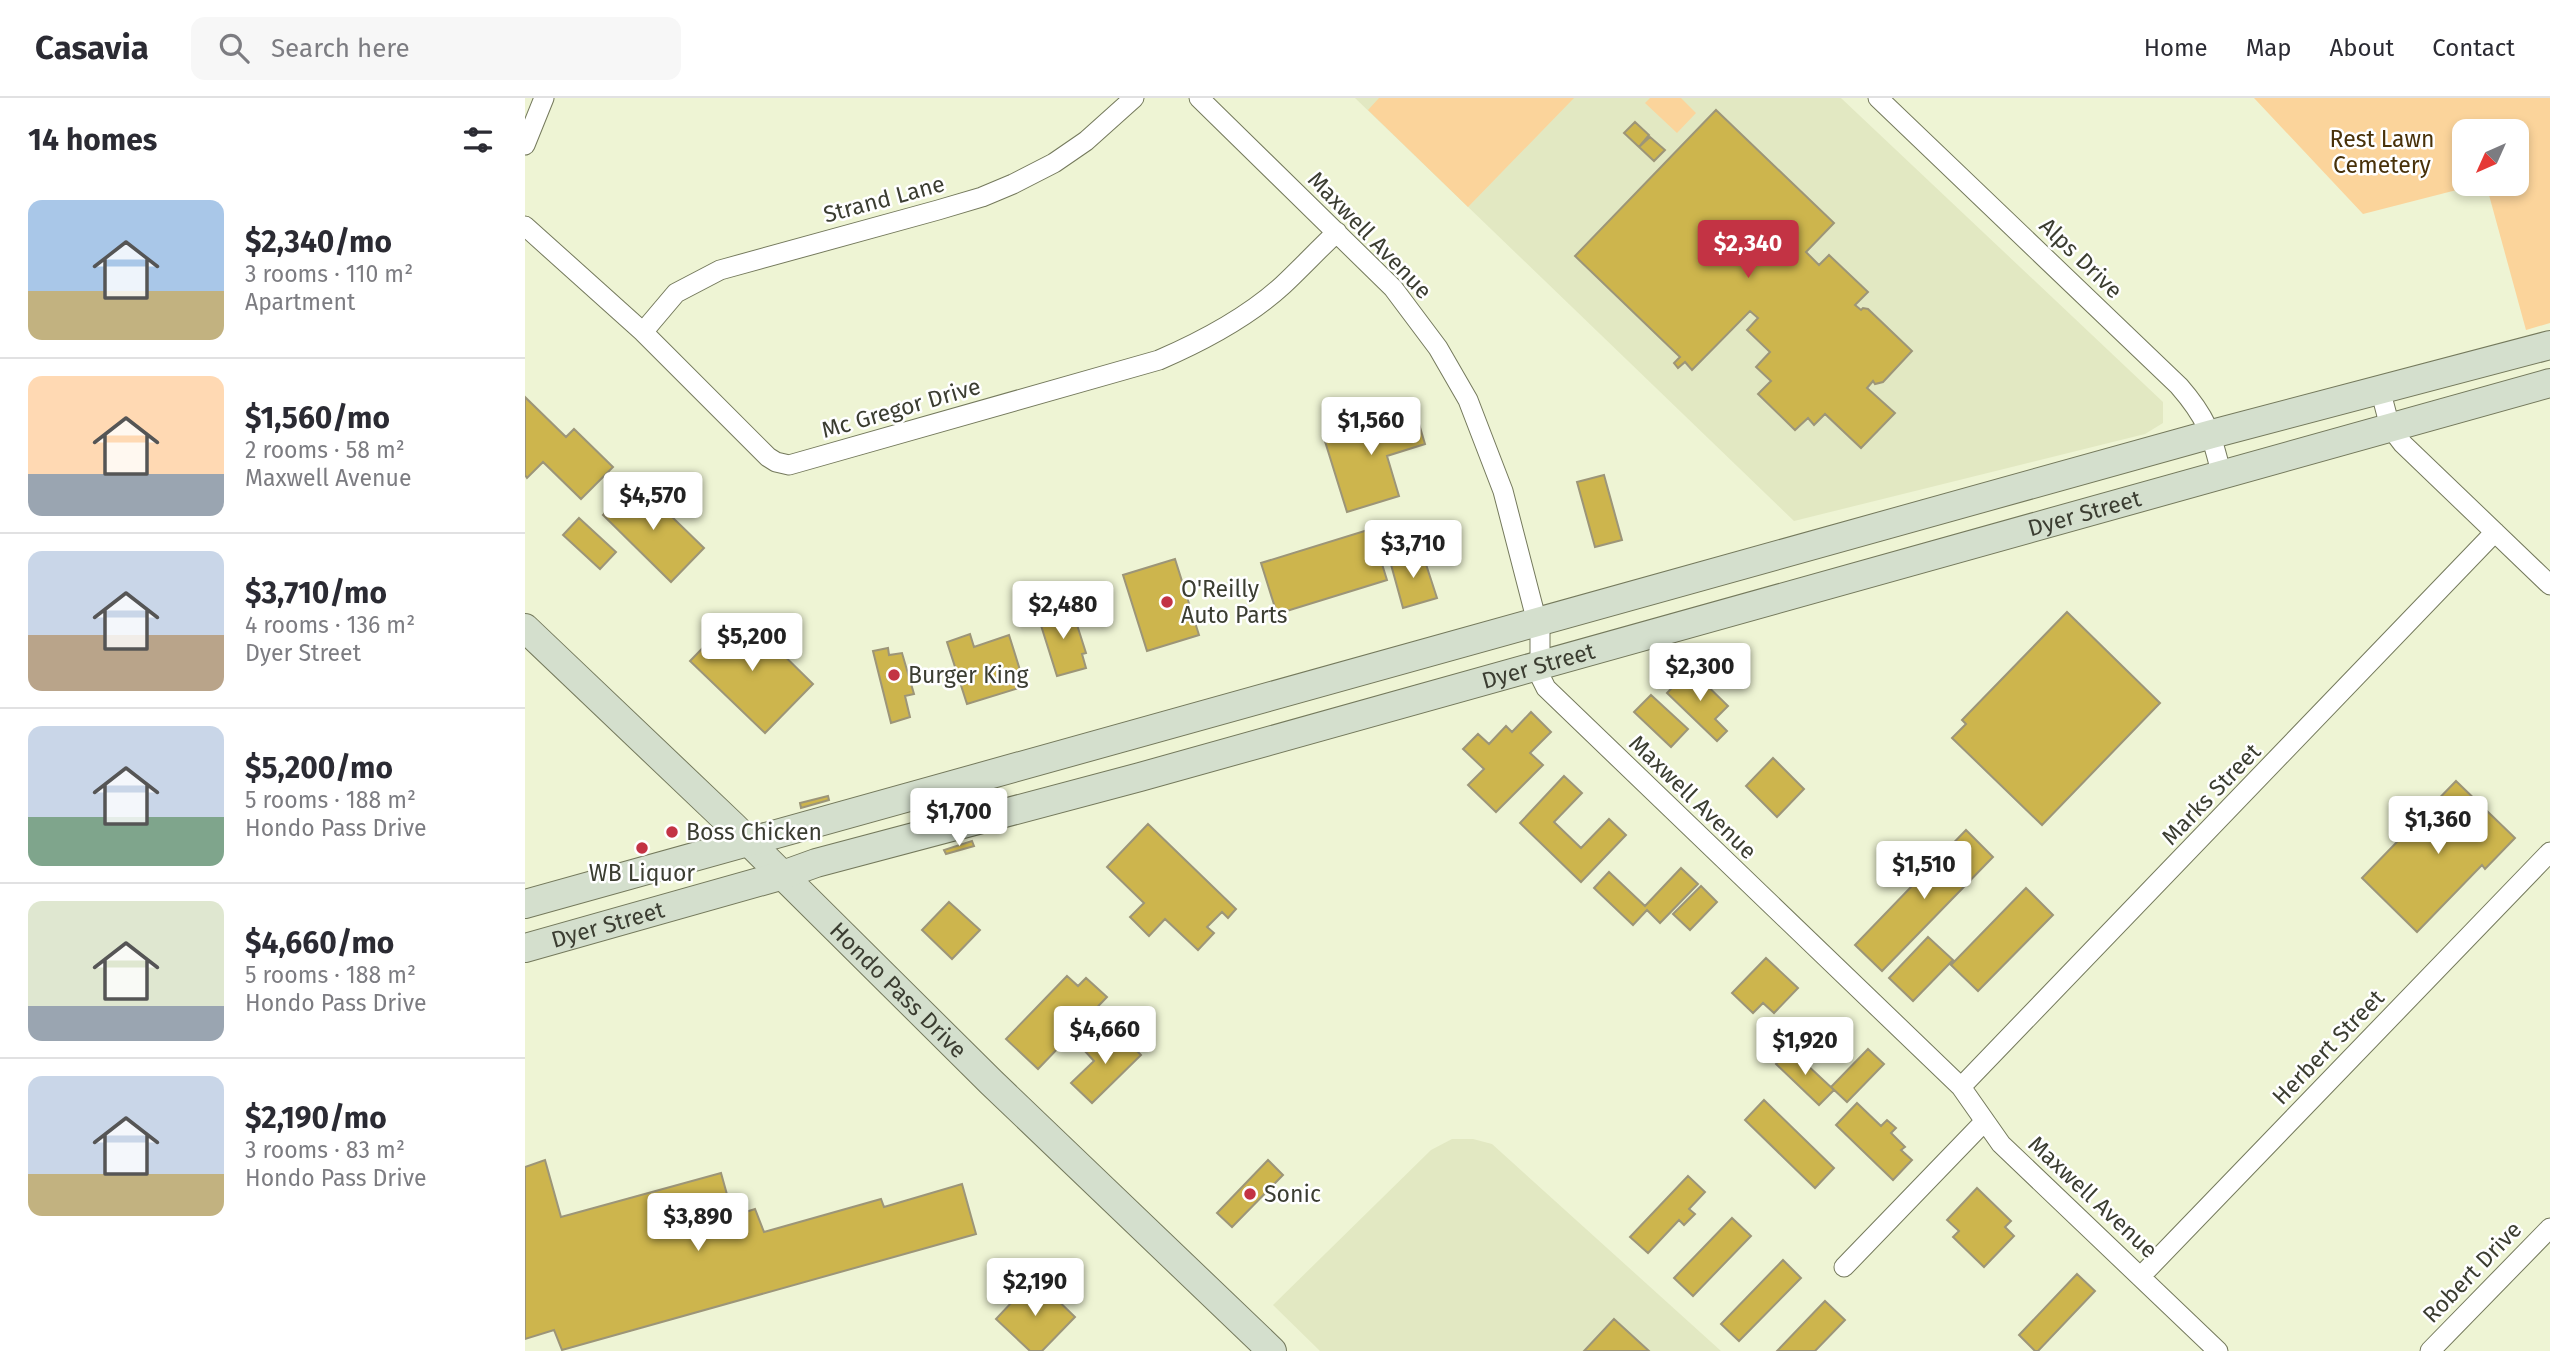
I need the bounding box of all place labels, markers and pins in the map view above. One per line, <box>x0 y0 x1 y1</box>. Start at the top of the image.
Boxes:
pin: $2,340 <box>1691 220 1805 280</box>
pin: $1,560 <box>1314 398 1428 457</box>
pin: $4,570 <box>596 472 710 532</box>
pin: $3,710 <box>1356 520 1470 580</box>
place label: O'Reilly Auto Parts <box>1181 575 1288 629</box>
pin: $2,480 <box>1006 582 1120 641</box>
marker: O'Reilly Auto Parts <box>1159 594 1175 610</box>
pin: $5,200 <box>695 614 809 673</box>
pin: $2,300 <box>1643 644 1757 703</box>
place label: Burger King <box>908 661 1029 689</box>
marker: Burger King <box>886 667 902 683</box>
pin: $1,700 <box>902 788 1016 848</box>
pin: $1,360 <box>2381 796 2495 856</box>
place label: Boss Chicken <box>686 818 822 846</box>
marker: Boss Chicken <box>664 824 680 840</box>
marker: WB Liquor <box>634 840 650 856</box>
pin: $1,510 <box>1867 842 1981 901</box>
place label: WB Liquor <box>589 859 695 887</box>
pin: $4,660 <box>1048 1006 1162 1066</box>
pin: $1,920 <box>1748 1018 1862 1077</box>
place label: Sonic <box>1264 1180 1321 1208</box>
marker: Sonic <box>1242 1186 1258 1202</box>
pin: $3,890 <box>641 1194 755 1253</box>
pin: $2,190 <box>978 1258 1092 1318</box>

